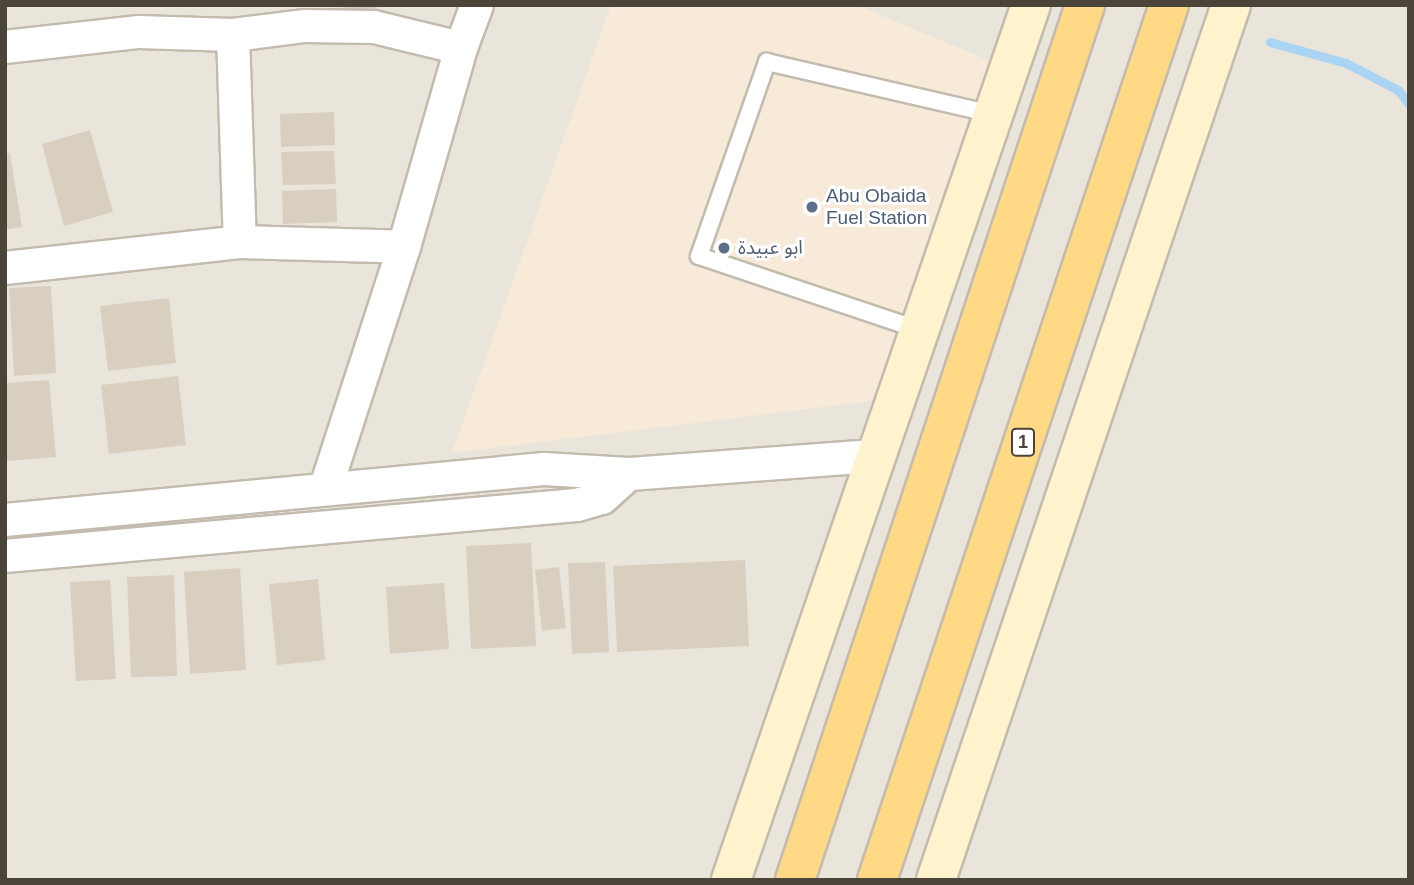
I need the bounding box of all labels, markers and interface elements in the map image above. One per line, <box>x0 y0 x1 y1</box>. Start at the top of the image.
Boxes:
place label: Abu Obaida Fuel Station <box>826 185 927 229</box>
marker: Abu Obaida Fuel Station <box>804 199 820 215</box>
place label: ابو عبيدة <box>738 237 803 259</box>
marker: ابو عبيدة <box>716 240 732 256</box>
road number: 1 <box>1011 428 1035 457</box>

